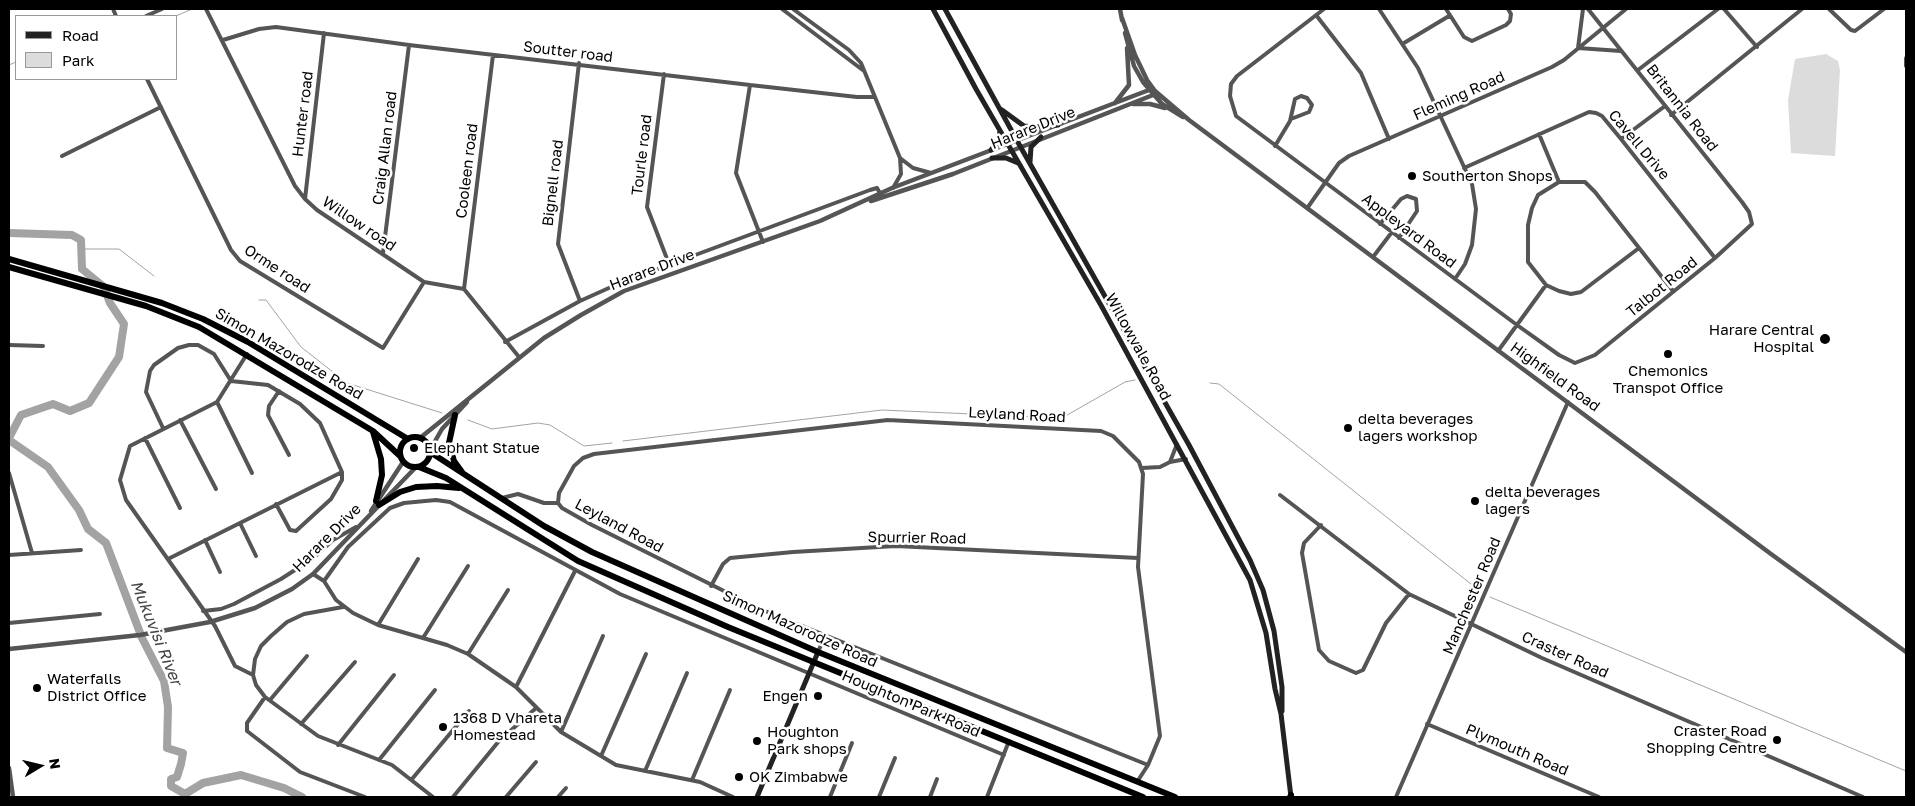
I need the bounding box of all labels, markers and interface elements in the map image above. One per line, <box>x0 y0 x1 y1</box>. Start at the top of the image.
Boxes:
legend <box>15 15 178 80</box>
text: Road <box>62 26 99 44</box>
street label: Soutter road <box>522 38 614 66</box>
text: Park <box>62 51 94 69</box>
street label: Britannia Road <box>1642 61 1722 155</box>
street label: Fleming Road <box>1410 68 1508 124</box>
street label: Hunter road <box>289 70 317 158</box>
street label: Craig Allan road <box>369 90 401 206</box>
street label: Harare Drive <box>988 103 1078 153</box>
street label: Cavell Drive <box>1605 106 1673 184</box>
street label: Tourle road <box>628 114 656 196</box>
street label: Cooleen road <box>452 122 482 220</box>
street label: Bignell road <box>539 139 567 227</box>
place label: Southerton Shops <box>1422 167 1553 185</box>
marker: Southerton Shops <box>1406 170 1418 182</box>
street label: Appleyard Road <box>1358 190 1460 272</box>
street label: Willow road <box>319 193 399 255</box>
street label: Orme road <box>241 241 313 297</box>
street label: Harare Drive <box>607 246 697 294</box>
street label: Talbot Road <box>1623 253 1701 321</box>
street label: Willowvale Road <box>1101 290 1175 404</box>
street label: Simon Mazorodze Road <box>212 304 366 404</box>
place label: Harare Central Hospital <box>1709 321 1814 356</box>
marker: Harare Central Hospital <box>1818 332 1832 346</box>
street label: Highfield Road <box>1507 338 1603 416</box>
marker: Chemonics Transpot Office <box>1662 348 1674 360</box>
place label: Chemonics Transpot Office <box>1613 362 1723 397</box>
street label: Leyland Road <box>968 403 1066 427</box>
place label: delta beverages lagers workshop <box>1358 410 1477 445</box>
marker: delta beverages lagers workshop <box>1342 422 1354 434</box>
place label: Elephant Statue <box>424 439 540 457</box>
marker: Elephant Statue <box>408 442 420 454</box>
place label: delta beverages lagers <box>1485 483 1600 518</box>
street label: Leyland Road <box>572 495 666 557</box>
marker: delta beverages lagers <box>1469 495 1481 507</box>
street label: Harare Drive <box>289 500 365 576</box>
street label: Spurrier Road <box>868 528 966 548</box>
street label: Manchester Road <box>1439 535 1505 657</box>
water label: Mukuvisi River <box>126 578 186 688</box>
street label: Simon Mazorodze Road <box>720 587 880 671</box>
street label: Craster Road <box>1519 628 1611 682</box>
street label: Houghton Park Road <box>839 667 983 741</box>
place label: Waterfalls District Office <box>47 670 146 705</box>
marker: Waterfalls District Office <box>31 682 43 694</box>
place label: Engen <box>762 687 808 705</box>
marker: Engen <box>812 690 824 702</box>
place label: 1368 D Vhareta Homestead <box>453 709 562 744</box>
street label: Plymouth Road <box>1463 720 1571 780</box>
marker: 1368 D Vhareta Homestead <box>437 721 449 733</box>
place label: Craster Road Shopping Centre <box>1646 722 1767 757</box>
place label: Houghton Park shops <box>767 723 847 758</box>
marker: Craster Road Shopping Centre <box>1771 734 1783 746</box>
marker: Houghton Park shops <box>751 735 763 747</box>
north arrow <box>15 741 65 791</box>
text: N <box>46 757 65 770</box>
place label: OK Zimbabwe <box>749 768 848 786</box>
marker: OK Zimbabwe <box>733 771 745 783</box>

